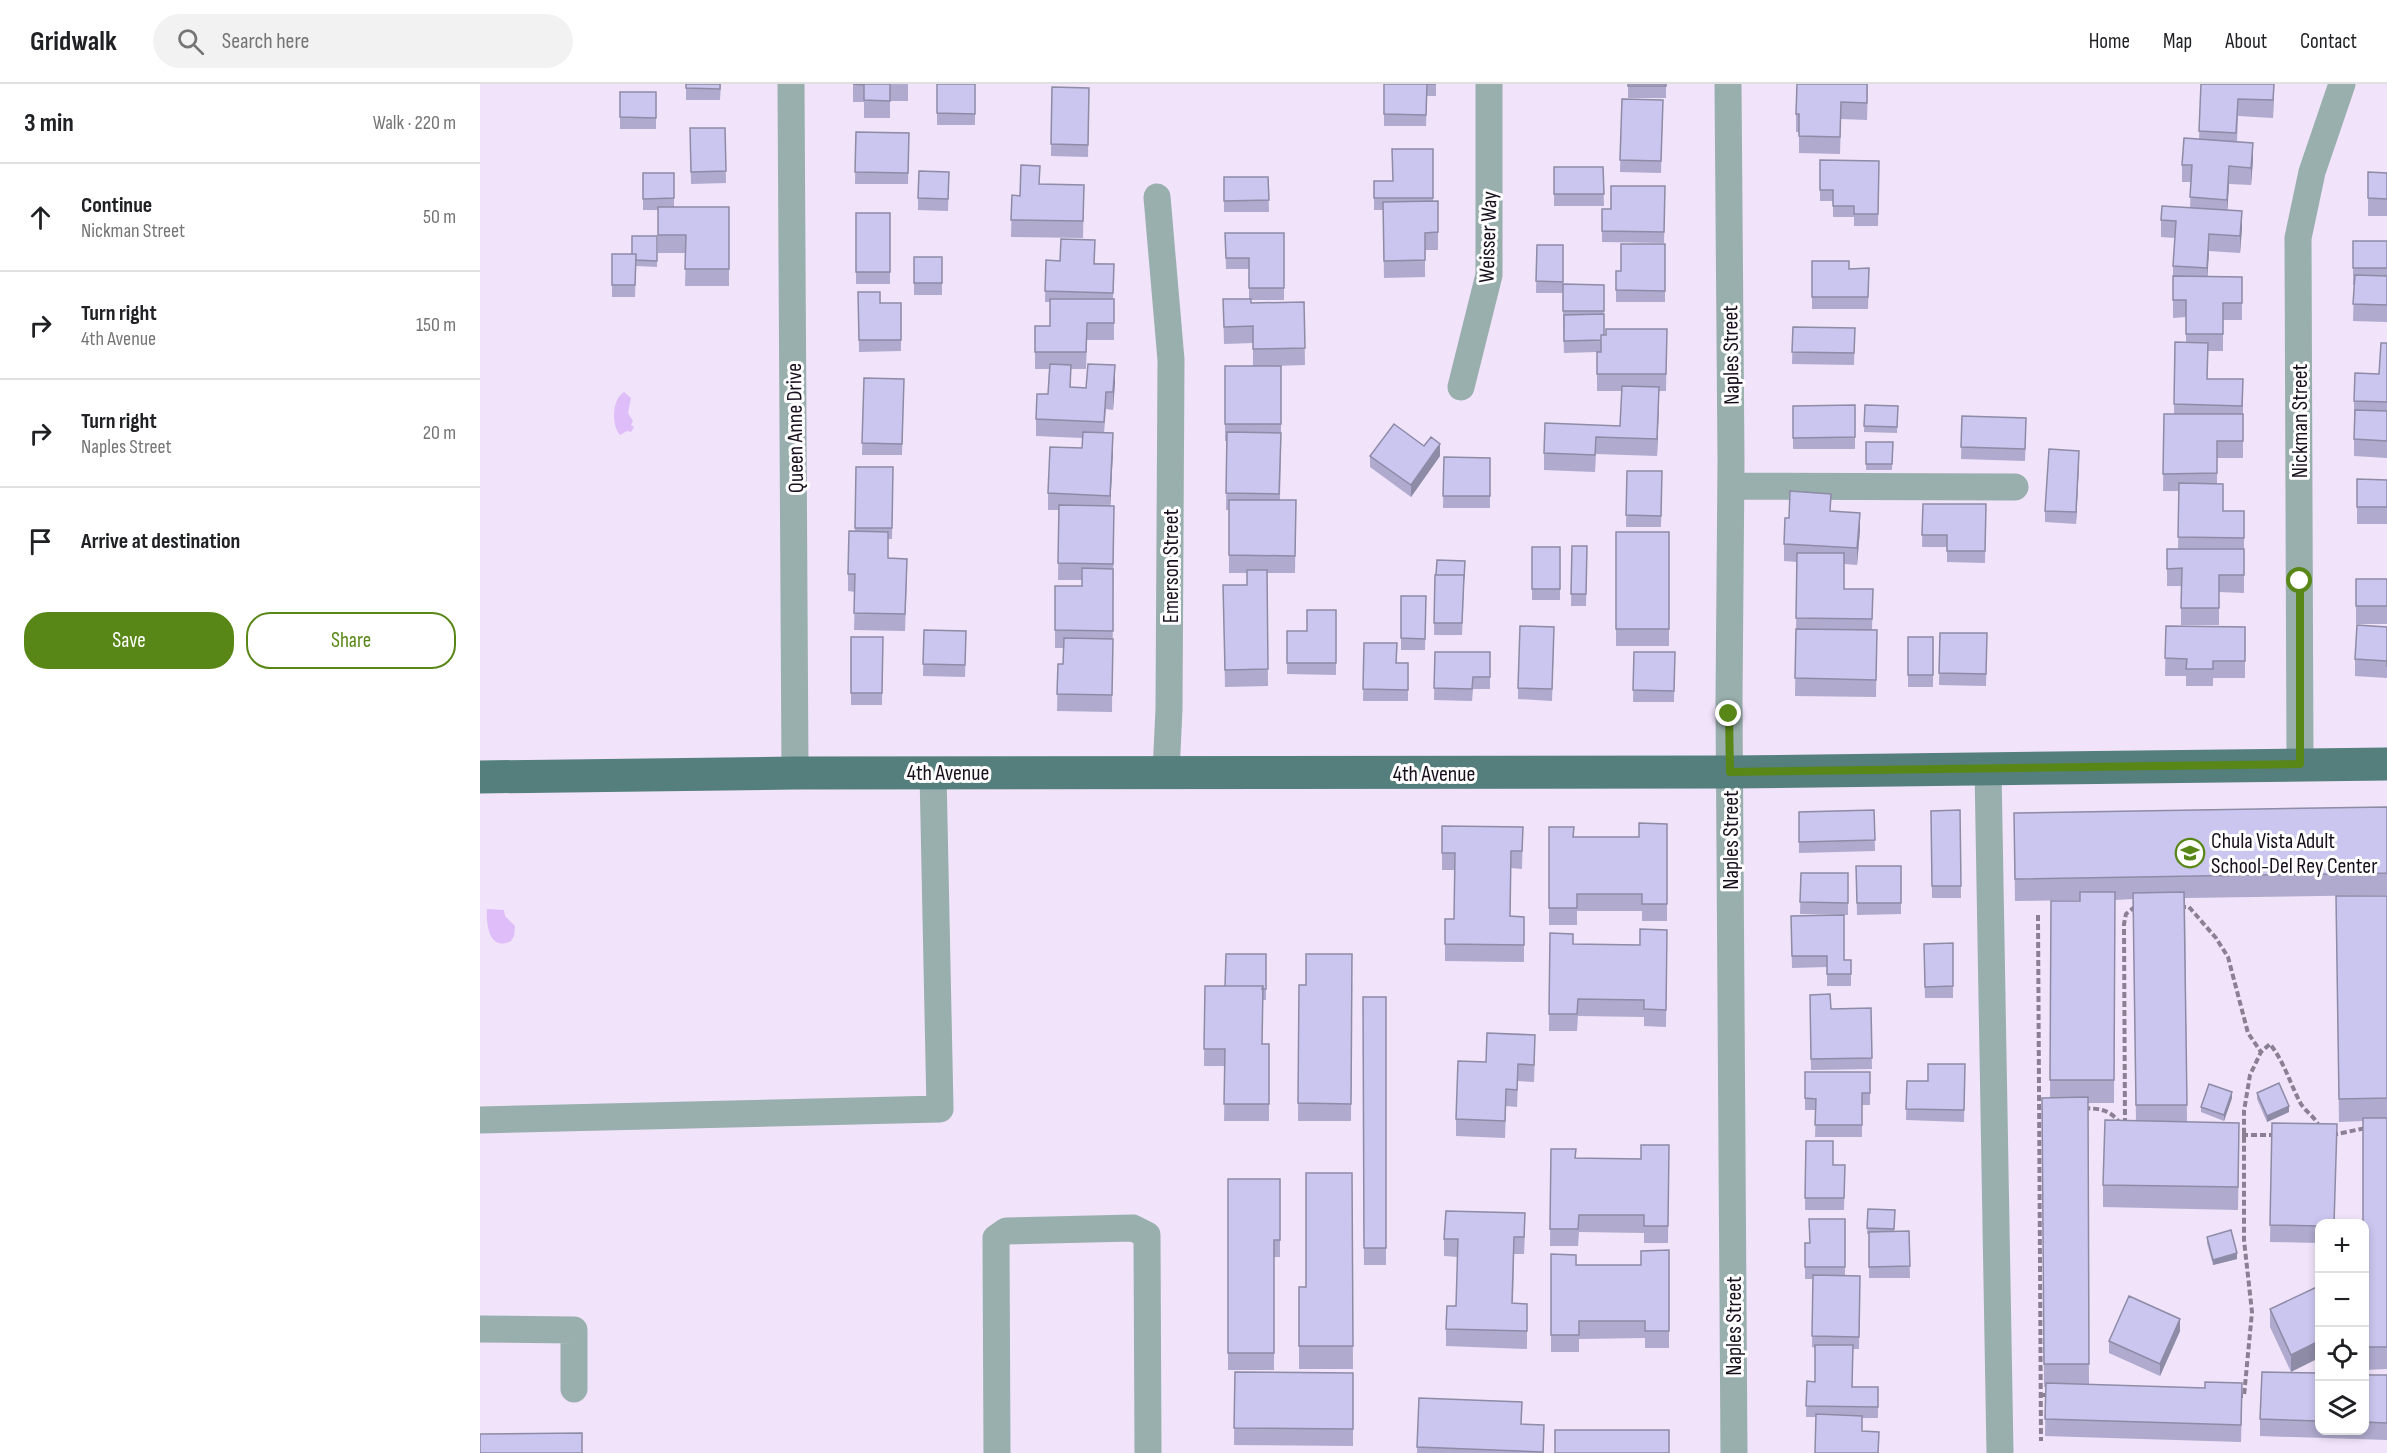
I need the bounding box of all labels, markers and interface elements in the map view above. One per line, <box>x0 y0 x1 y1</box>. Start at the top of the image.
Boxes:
search box <box>153 14 573 68</box>
text: Gridwalk <box>30 25 117 58</box>
icon: search <box>174 25 207 58</box>
text: Search here <box>222 28 309 55</box>
text: Home <box>2089 29 2130 54</box>
text: Map <box>2163 29 2192 54</box>
text: About <box>2225 29 2267 54</box>
text: Contact <box>2300 29 2357 54</box>
text: 3 min <box>24 108 74 139</box>
text: Walk · 220 m <box>373 111 456 135</box>
street label: Weisser Way <box>1473 190 1504 283</box>
text: Continue <box>81 192 152 219</box>
icon: ahead <box>24 201 57 234</box>
text: 50 m <box>423 205 456 229</box>
text: Nickman Street <box>81 219 185 243</box>
text: Turn right <box>81 300 157 327</box>
street label: Naples Street <box>1717 305 1746 405</box>
icon: right <box>24 309 57 342</box>
text: 150 m <box>416 313 456 337</box>
text: 4th Avenue <box>81 327 156 351</box>
street label: Queen Anne Drive <box>781 363 810 493</box>
street label: Nickman Street <box>2287 363 2314 478</box>
text: Turn right <box>81 408 157 435</box>
icon: right <box>24 417 57 450</box>
text: 20 m <box>423 421 456 445</box>
text: Naples Street <box>81 435 172 459</box>
street label: Emerson Street <box>1158 509 1185 623</box>
icon: arrive <box>24 525 57 558</box>
text: Arrive at destination <box>81 528 240 555</box>
route start <box>2286 567 2312 593</box>
button: Save <box>24 612 234 669</box>
button: Share <box>246 612 456 669</box>
route end <box>1715 700 1741 726</box>
street label: 4th Avenue <box>907 760 989 787</box>
street label: 4th Avenue <box>1393 761 1475 788</box>
street label: Naples Street <box>1718 790 1745 890</box>
place label: Chula Vista Adult School-Del Rey Center <box>2211 828 2378 880</box>
school or university icon: Chula Vista Adult School-Del Rey Center <box>2174 837 2206 869</box>
map controls <box>2315 1219 2369 1435</box>
button: + <box>2315 1219 2369 1273</box>
button: − <box>2315 1273 2369 1327</box>
street label: Naples Street <box>1721 1276 1748 1376</box>
button: locate <box>2315 1327 2369 1381</box>
button: layers <box>2315 1381 2369 1435</box>

